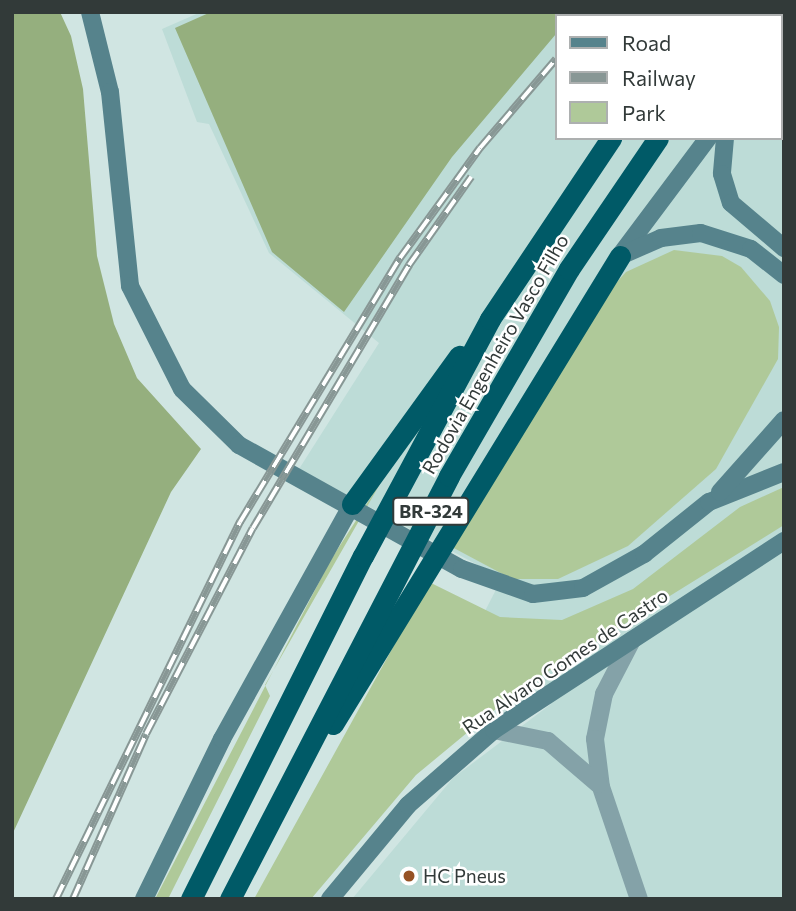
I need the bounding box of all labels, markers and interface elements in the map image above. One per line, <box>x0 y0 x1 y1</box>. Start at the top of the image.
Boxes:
legend <box>554 14 782 140</box>
text: Road <box>622 30 671 55</box>
text: Railway <box>622 65 696 90</box>
text: Park <box>622 100 666 125</box>
street label: Rodovia Engenheiro Vasco Filho <box>417 230 573 478</box>
road number: BR-324 <box>391 496 471 526</box>
street label: Rua Alvaro Gomes de Castro <box>458 584 672 738</box>
place label: HC Pneus <box>423 865 506 887</box>
marker: HC Pneus <box>401 868 417 884</box>

